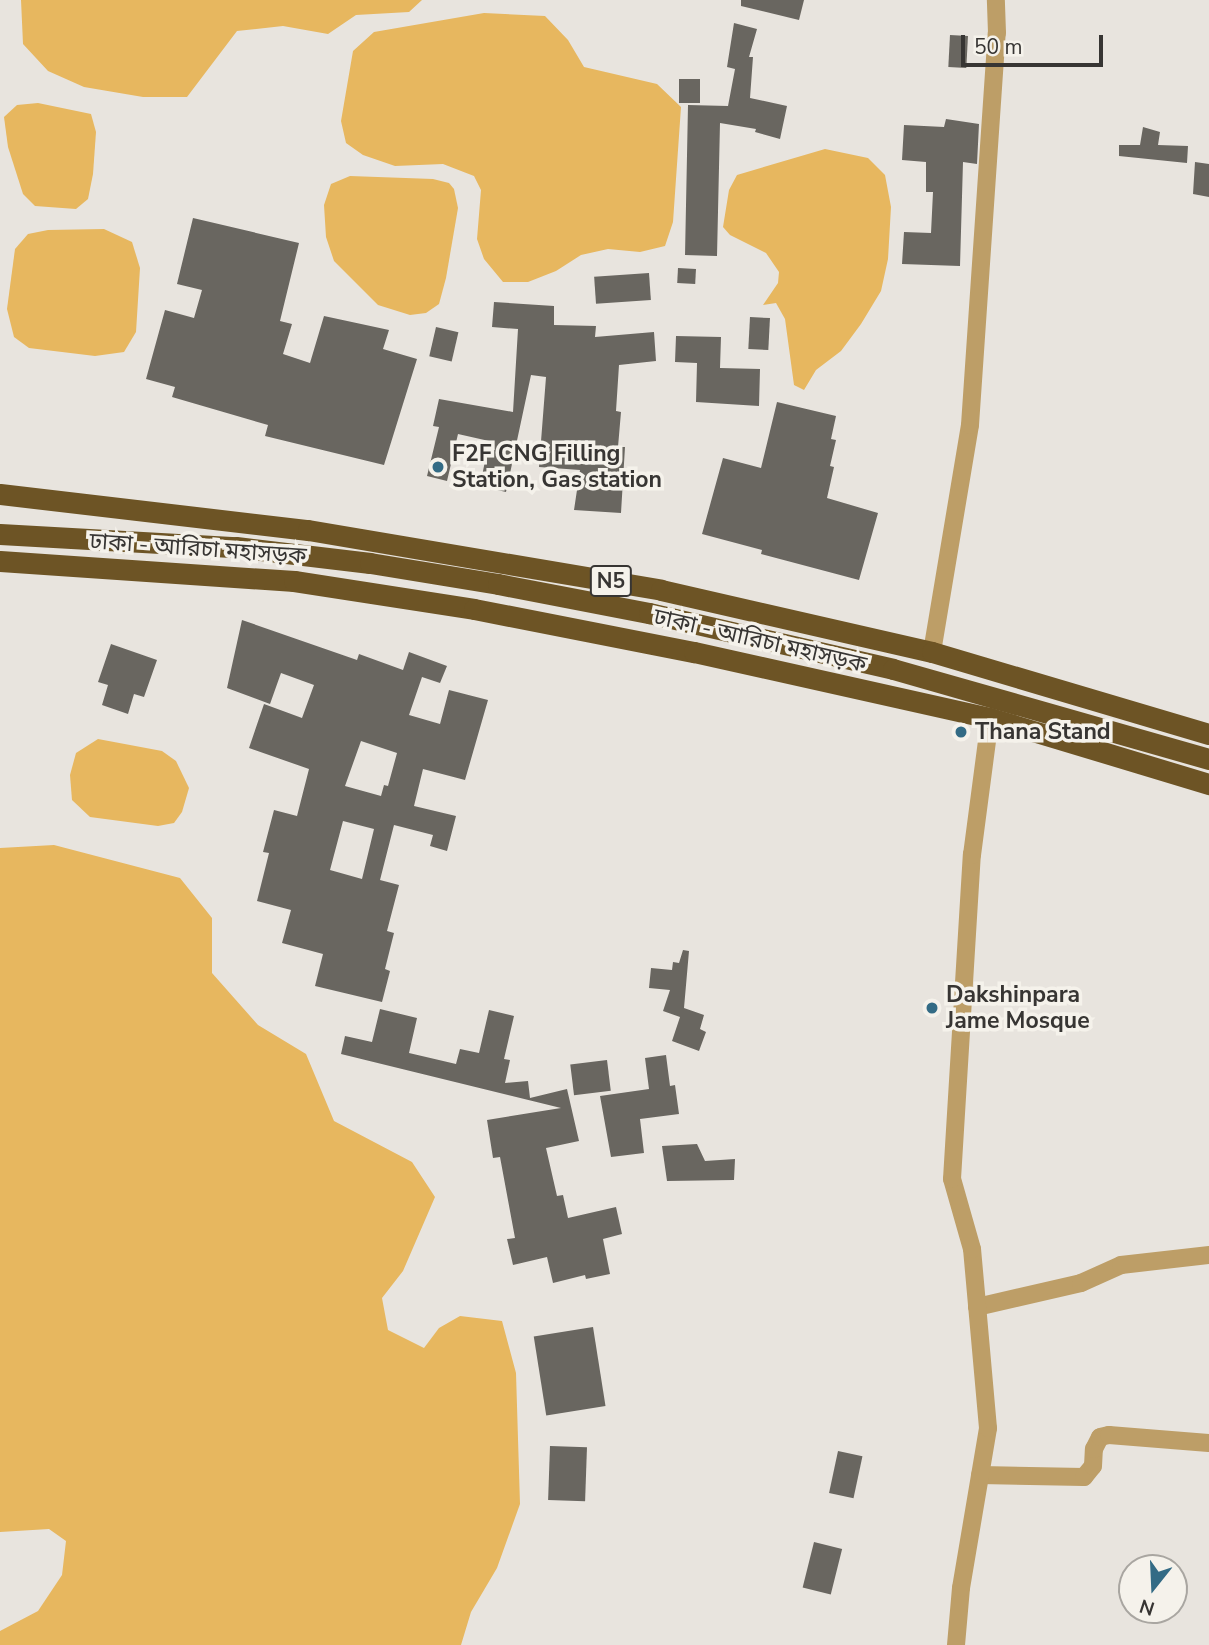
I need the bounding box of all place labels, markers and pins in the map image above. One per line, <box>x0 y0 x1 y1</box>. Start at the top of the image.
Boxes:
place label: F2F CNG Filling Station, Gas station <box>452 440 662 494</box>
marker: F2F CNG Filling Station, Gas station <box>430 459 446 475</box>
place label: Thana Stand <box>975 718 1111 746</box>
marker: Thana Stand <box>953 724 969 740</box>
place label: Dakshinpara Jame Mosque <box>946 981 1090 1035</box>
marker: Dakshinpara Jame Mosque <box>924 1000 940 1016</box>

